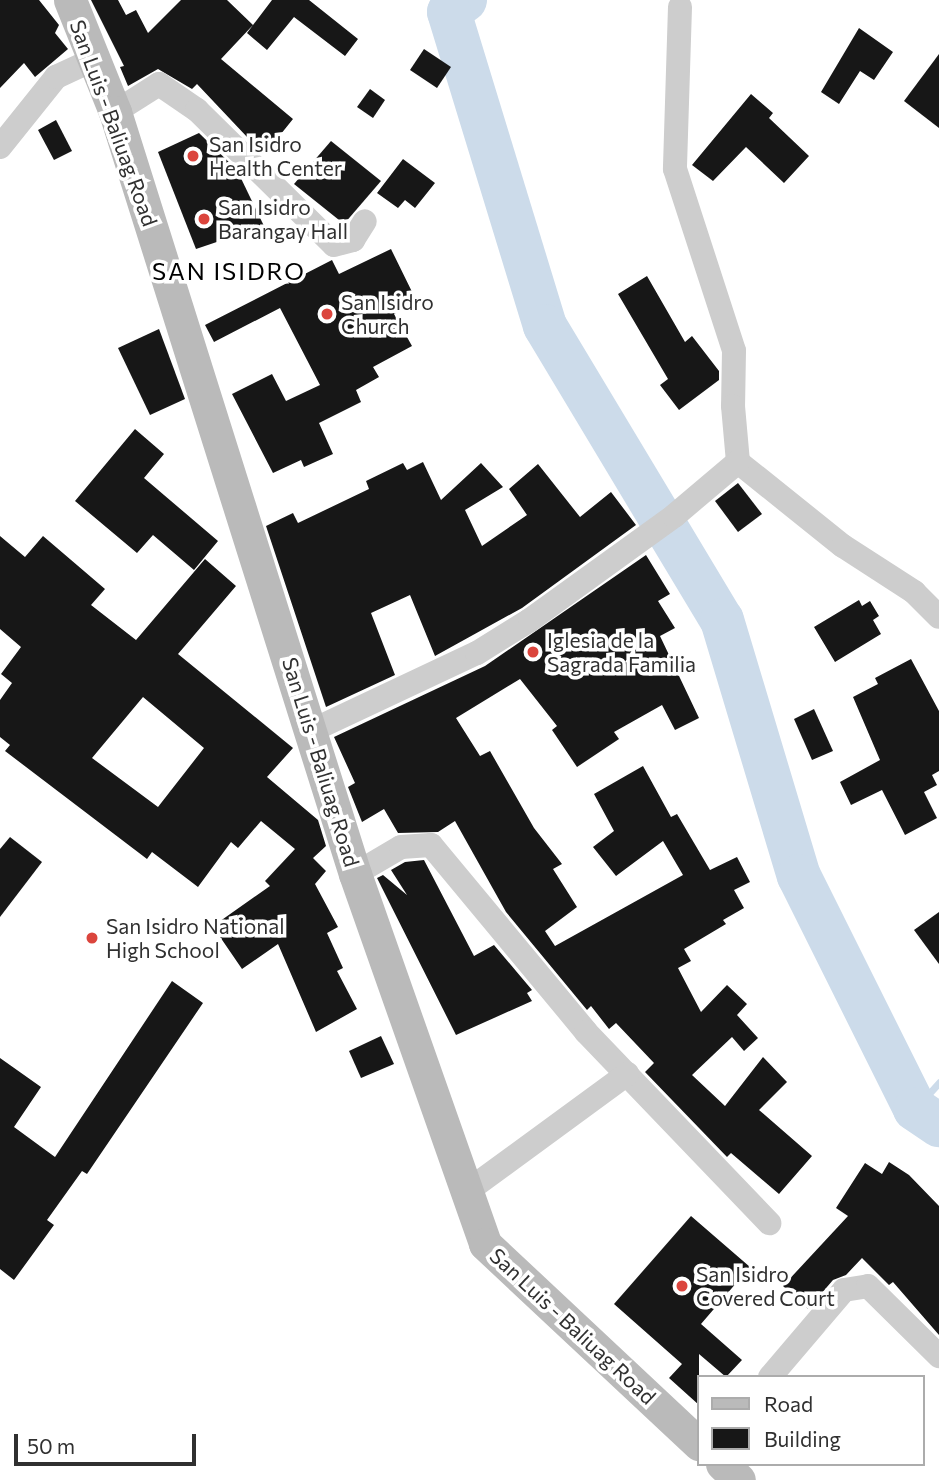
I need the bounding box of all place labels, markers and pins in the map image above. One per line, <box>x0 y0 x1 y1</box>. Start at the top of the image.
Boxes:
place label: San Isidro Health Center <box>209 131 342 181</box>
marker: San Isidro Health Center <box>183 146 203 166</box>
place label: San Isidro Barangay Hall <box>218 194 348 244</box>
marker: San Isidro Barangay Hall <box>196 211 212 227</box>
place label: San Isidro Church <box>341 289 434 339</box>
marker: San Isidro Church <box>319 306 335 322</box>
place label: Iglesia de la Sagrada Familia <box>547 627 696 677</box>
marker: Iglesia de la Sagrada Familia <box>525 644 541 660</box>
place label: San Isidro National High School <box>106 913 285 963</box>
marker: San Isidro National High School <box>84 930 100 946</box>
place label: San Isidro Covered Court <box>696 1261 835 1311</box>
marker: San Isidro Covered Court <box>674 1278 690 1294</box>

